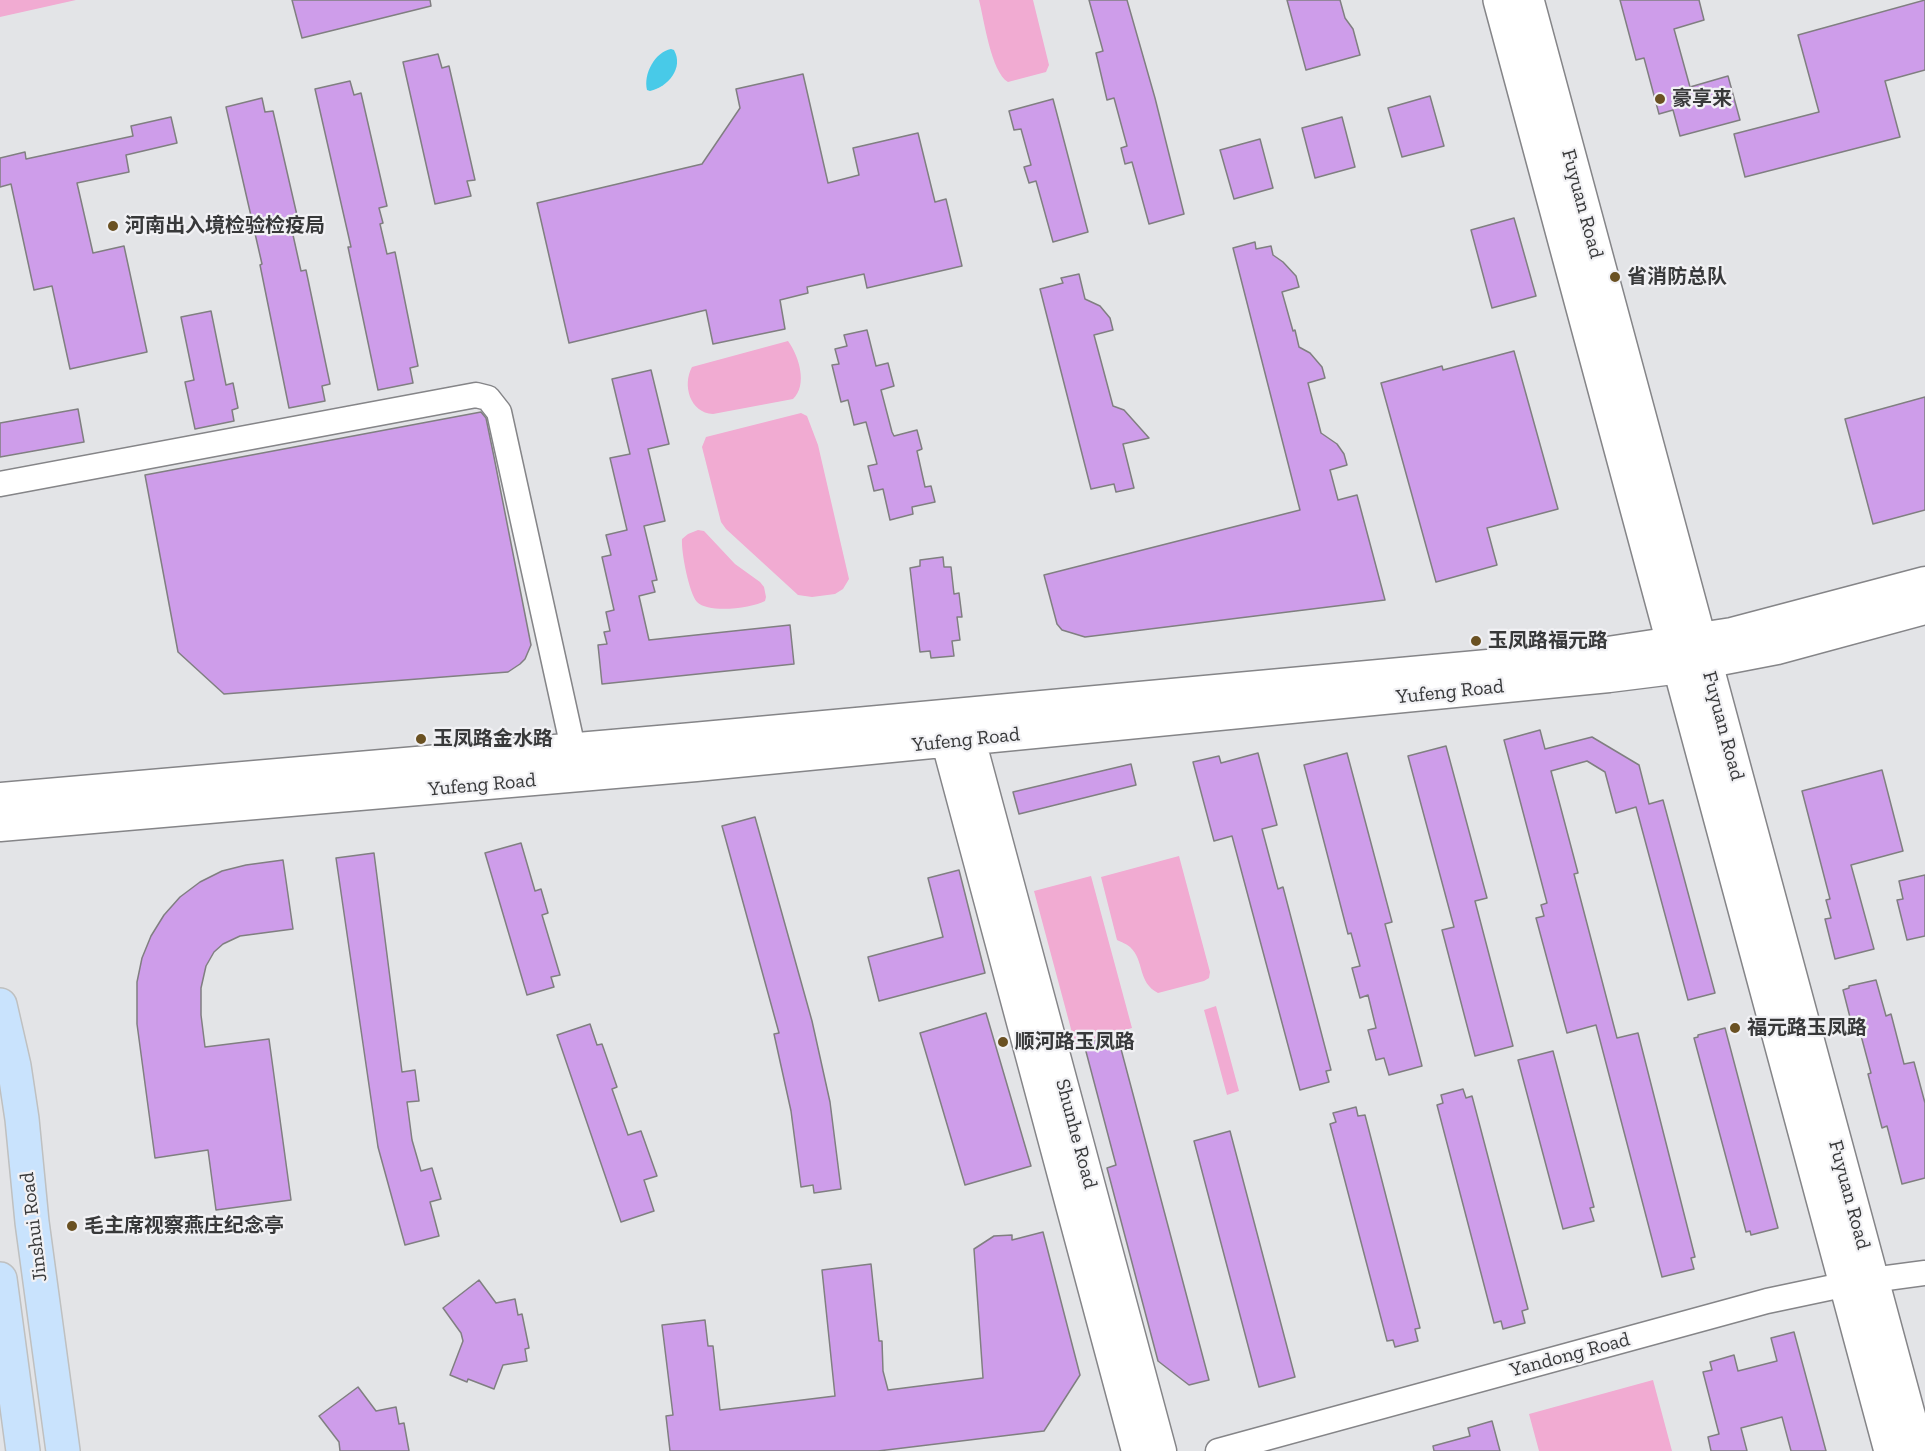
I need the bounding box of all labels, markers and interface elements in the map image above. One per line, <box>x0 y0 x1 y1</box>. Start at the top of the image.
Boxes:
place label: 豪享来 <box>1672 87 1732 111</box>
marker: 豪享来 <box>1653 92 1667 106</box>
street label: Fuyuan Road <box>1556 147 1608 261</box>
place label: 河南出入境检验检疫局 <box>125 214 325 238</box>
marker: 河南出入境检验检疫局 <box>106 219 120 233</box>
place label: 省消防总队 <box>1627 265 1727 289</box>
marker: 省消防总队 <box>1608 270 1622 284</box>
place label: 玉凤路福元路 <box>1488 629 1608 653</box>
marker: 玉凤路福元路 <box>1469 634 1483 648</box>
street label: Fuyuan Road <box>1697 669 1749 783</box>
street label: Yufeng Road <box>1395 674 1505 710</box>
street label: Yufeng Road <box>911 722 1021 758</box>
place label: 玉凤路金水路 <box>433 727 553 751</box>
marker: 玉凤路金水路 <box>414 732 428 746</box>
street label: Yufeng Road <box>427 768 537 802</box>
place label: 福元路玉凤路 <box>1747 1016 1867 1040</box>
marker: 福元路玉凤路 <box>1728 1021 1742 1035</box>
place label: 顺河路玉凤路 <box>1015 1030 1135 1054</box>
marker: 顺河路玉凤路 <box>996 1035 1010 1049</box>
street label: Shunhe Road <box>1050 1076 1102 1192</box>
street label: Fuyuan Road <box>1823 1138 1875 1252</box>
street label: Jinshui Road <box>15 1171 53 1283</box>
place label: 毛主席视察燕庄纪念亭 <box>84 1214 284 1238</box>
marker: 毛主席视察燕庄纪念亭 <box>65 1219 79 1233</box>
street label: Yandong Road <box>1507 1327 1633 1383</box>

